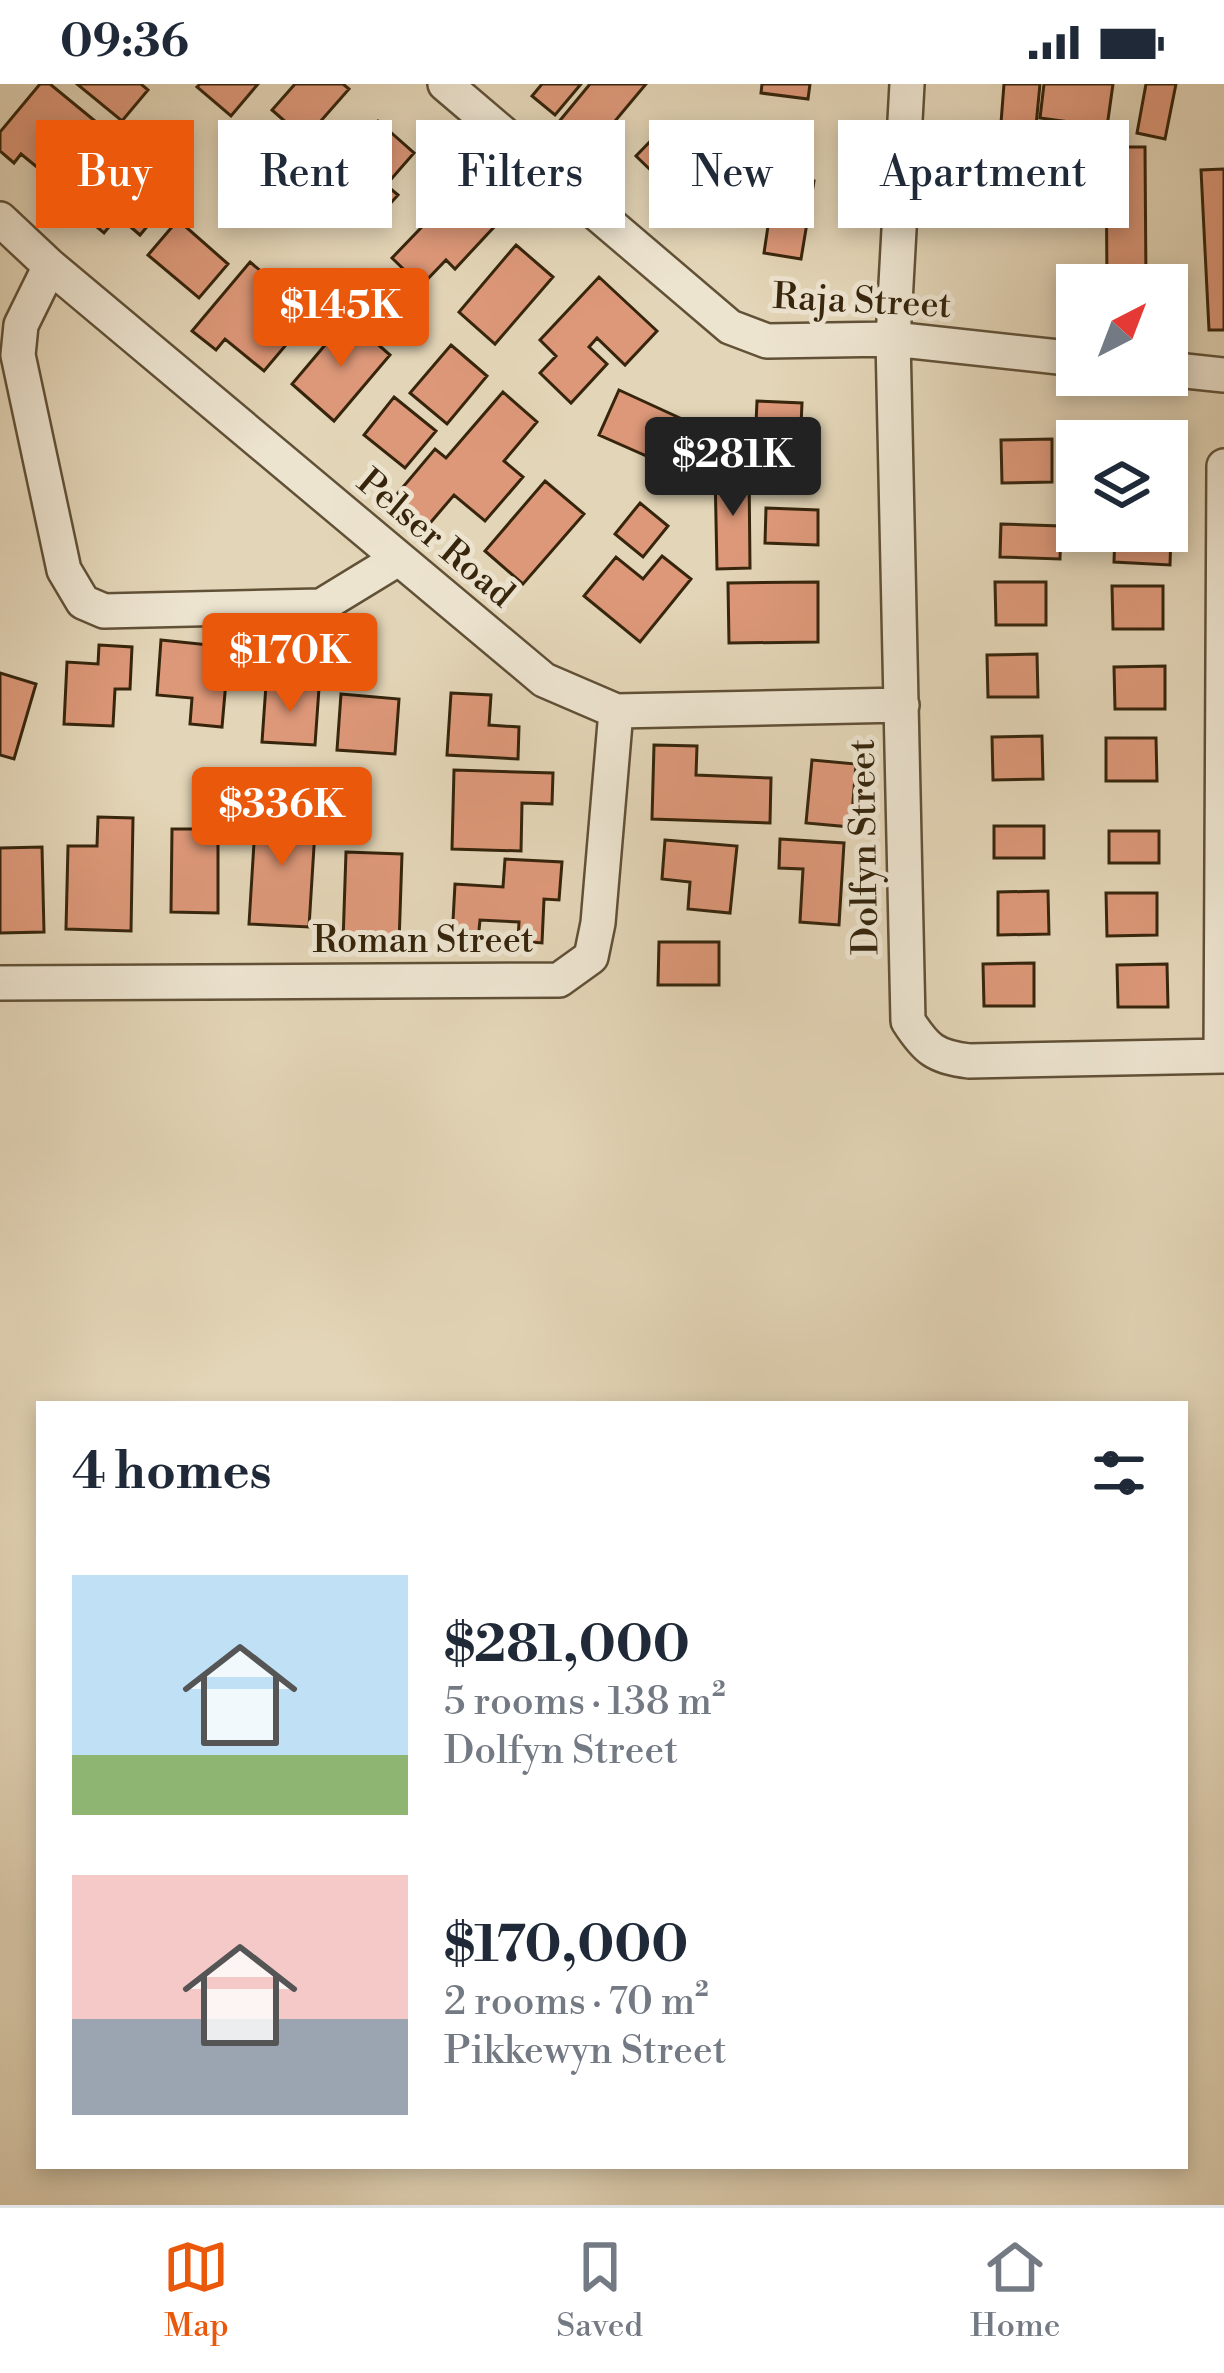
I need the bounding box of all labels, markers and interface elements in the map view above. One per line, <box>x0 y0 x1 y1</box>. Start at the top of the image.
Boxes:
text: 09:36 <box>60 14 189 71</box>
chip: Buy <box>36 120 194 228</box>
chip: Rent <box>218 120 392 228</box>
chip: Filters <box>416 120 625 228</box>
chip: New <box>649 120 814 228</box>
chip: Apartment <box>838 120 1129 228</box>
north arrow <box>1056 264 1188 396</box>
map controls <box>1056 264 1188 552</box>
pin: $145K <box>257 268 425 370</box>
street label: Raja Street <box>771 275 953 329</box>
text: $145K <box>280 282 402 331</box>
pin: $281K <box>649 417 817 519</box>
button: layers <box>1056 420 1188 552</box>
text: $281K <box>672 431 794 480</box>
street label: Pelser Road <box>347 460 523 618</box>
pin: $170K <box>206 613 374 715</box>
text: $170K <box>229 627 351 676</box>
street label: Dolfyn Street <box>841 738 889 955</box>
pin: $336K <box>198 767 366 869</box>
text: $336K <box>219 781 345 830</box>
street label: Roman Street <box>312 919 534 964</box>
icon: filters <box>1086 1440 1152 1506</box>
text: 4 homes <box>72 1441 272 1505</box>
text: $281,000 <box>444 1614 690 1678</box>
icon: home <box>168 1623 312 1767</box>
text: 5 rooms · 138 m² <box>444 1678 726 1727</box>
text: Dolfyn Street <box>444 1727 678 1776</box>
text: $170,000 <box>444 1914 688 1978</box>
icon: home <box>168 1923 312 2067</box>
text: 2 rooms · 70 m² <box>444 1978 709 2027</box>
text: Pikkewyn Street <box>444 2027 727 2076</box>
tab: Map <box>163 2234 229 2347</box>
tab: Saved <box>556 2234 643 2347</box>
tab: Home <box>970 2234 1061 2347</box>

